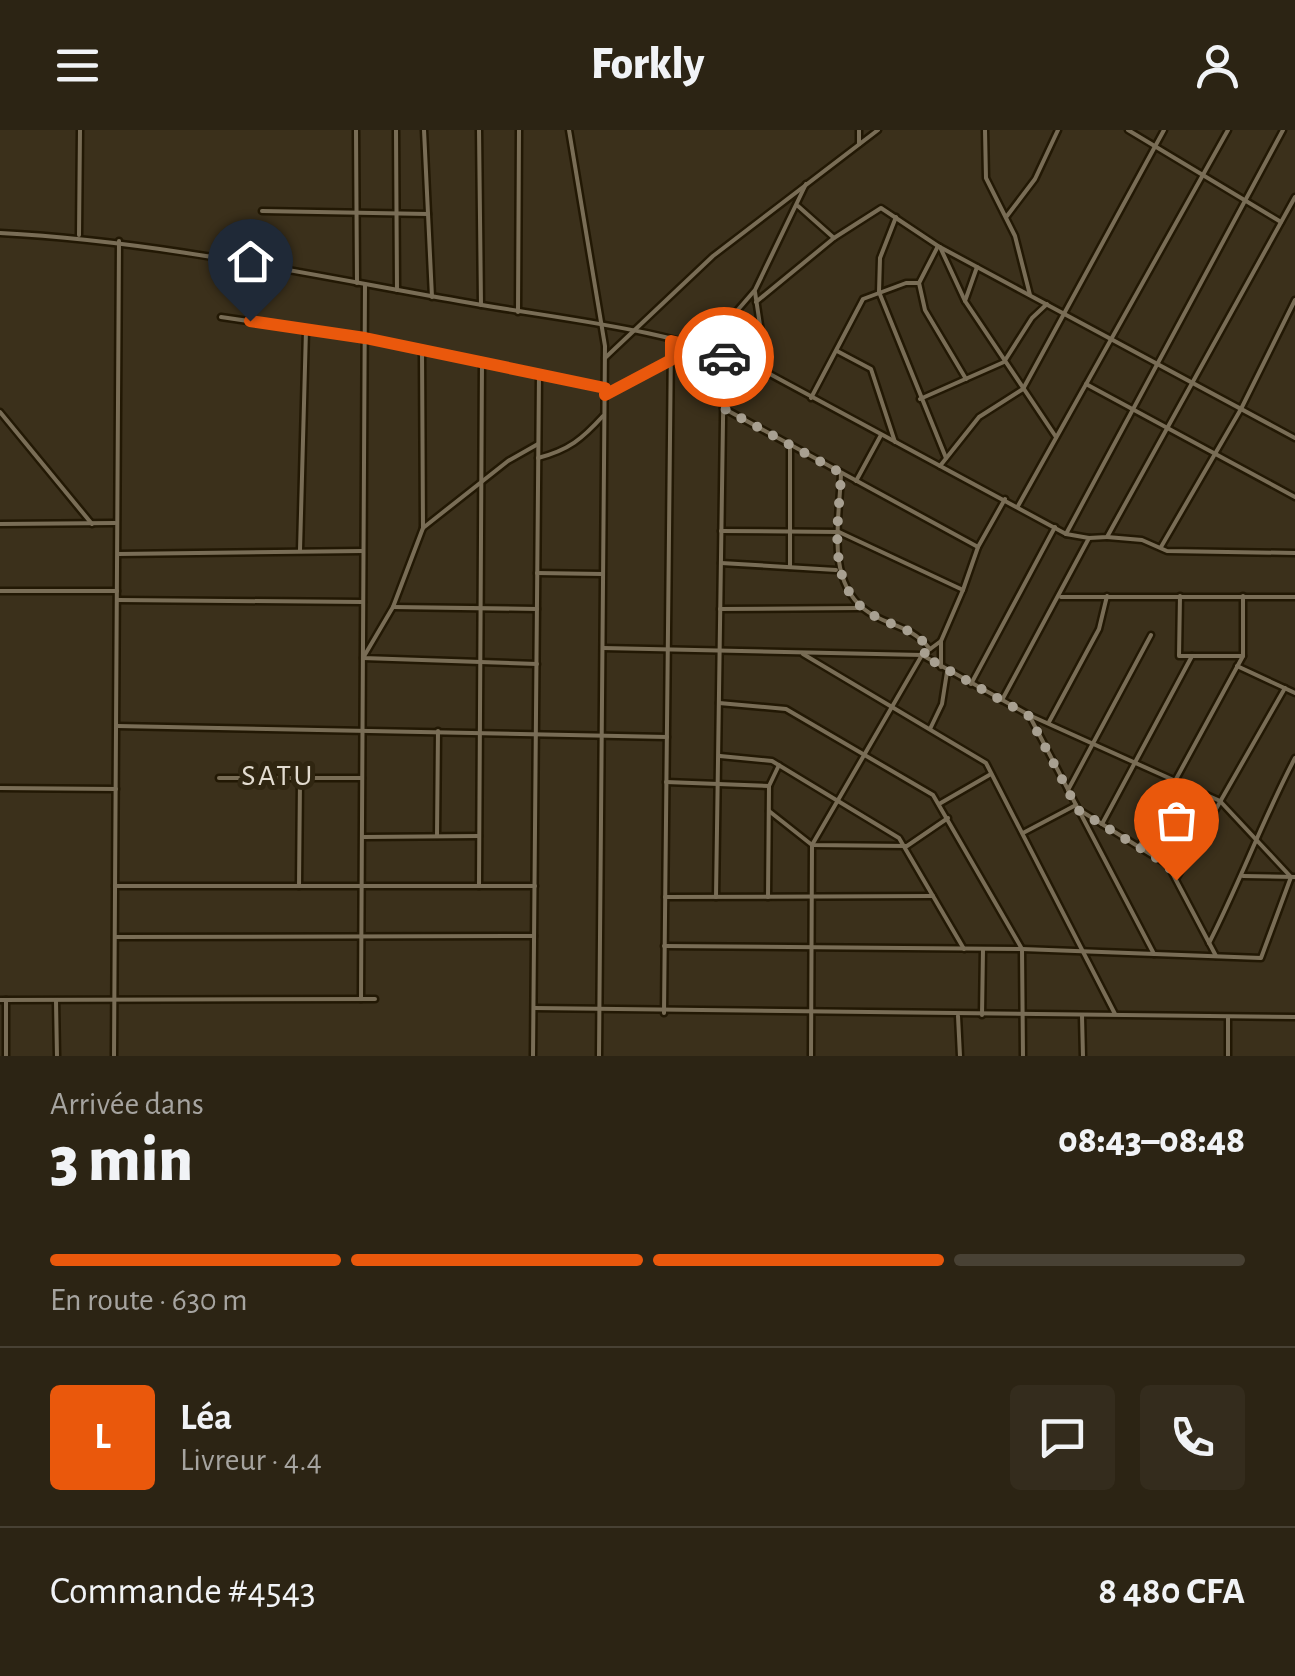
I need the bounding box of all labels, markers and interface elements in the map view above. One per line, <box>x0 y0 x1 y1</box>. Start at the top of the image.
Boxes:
icon: menu <box>50 38 105 93</box>
icon: person <box>1190 38 1245 93</box>
text: Forkly <box>591 42 704 87</box>
pin <box>208 219 293 322</box>
icon: home <box>223 234 278 289</box>
courier <box>674 307 774 407</box>
icon: car <box>697 330 752 385</box>
district label: SATU <box>241 761 315 791</box>
pin <box>1134 778 1219 881</box>
icon: bag <box>1149 793 1204 848</box>
text: Arrivée dans <box>50 1088 204 1120</box>
text: 08:43–08:48 <box>1058 1122 1245 1160</box>
text: 3 min <box>50 1128 193 1193</box>
text: En route · 630 m <box>50 1284 248 1316</box>
button: chat <box>1010 1385 1115 1490</box>
button: phone <box>1140 1385 1245 1490</box>
text: Léa <box>180 1399 232 1437</box>
text: L <box>94 1418 111 1456</box>
text: Livreur · 4.4 <box>180 1444 322 1476</box>
text: Commande #4543 <box>50 1573 316 1611</box>
text: 8 480 CFA <box>1098 1573 1245 1611</box>

